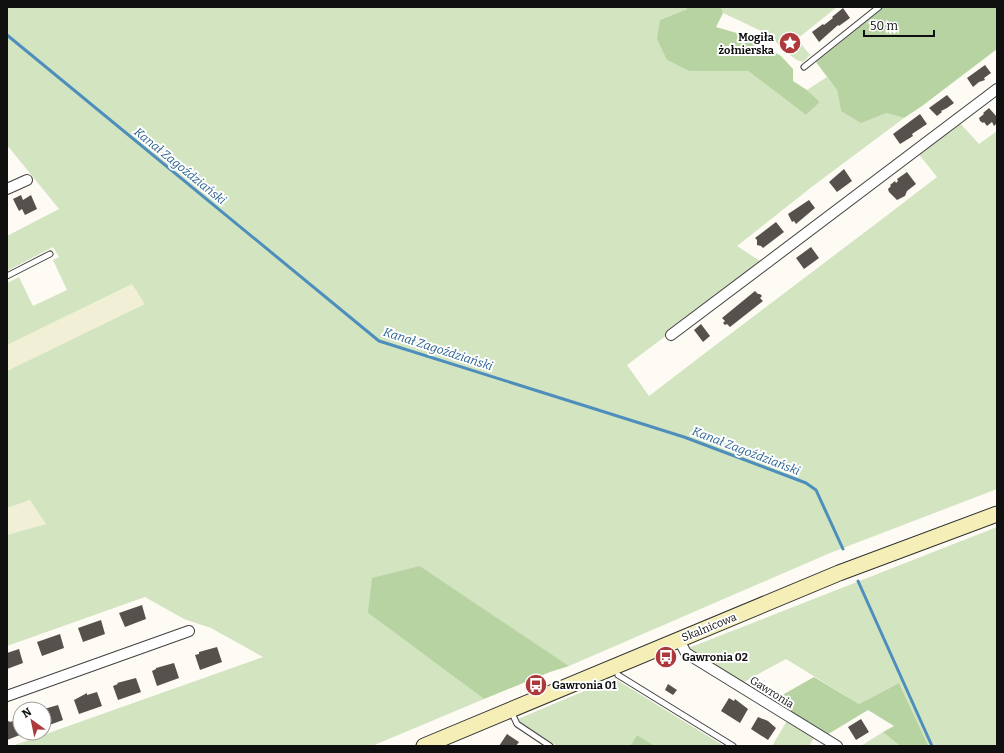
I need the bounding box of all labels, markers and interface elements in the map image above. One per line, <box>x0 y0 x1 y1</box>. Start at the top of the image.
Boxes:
scale bar <box>864 12 934 38</box>
text: 50 m <box>870 19 899 33</box>
place icon: Mogiła żołnierska <box>777 30 803 56</box>
place label: Mogiła żołnierska <box>718 31 775 57</box>
water label: Kanał Zagoździański <box>131 125 229 208</box>
water label: Kanał Zagoździański <box>382 325 495 373</box>
water label: Kanał Zagoździański <box>690 424 802 478</box>
street label: Skalnicowa <box>680 611 739 644</box>
bus stop icon: Gawronia 02 <box>653 644 679 670</box>
place label: Gawronia 02 <box>682 651 748 664</box>
bus stop icon: Gawronia 01 <box>523 672 549 698</box>
street label: Gawronia <box>747 674 796 711</box>
place label: Gawronia 01 <box>552 679 617 692</box>
north arrow <box>12 701 52 741</box>
text: N <box>20 705 34 721</box>

